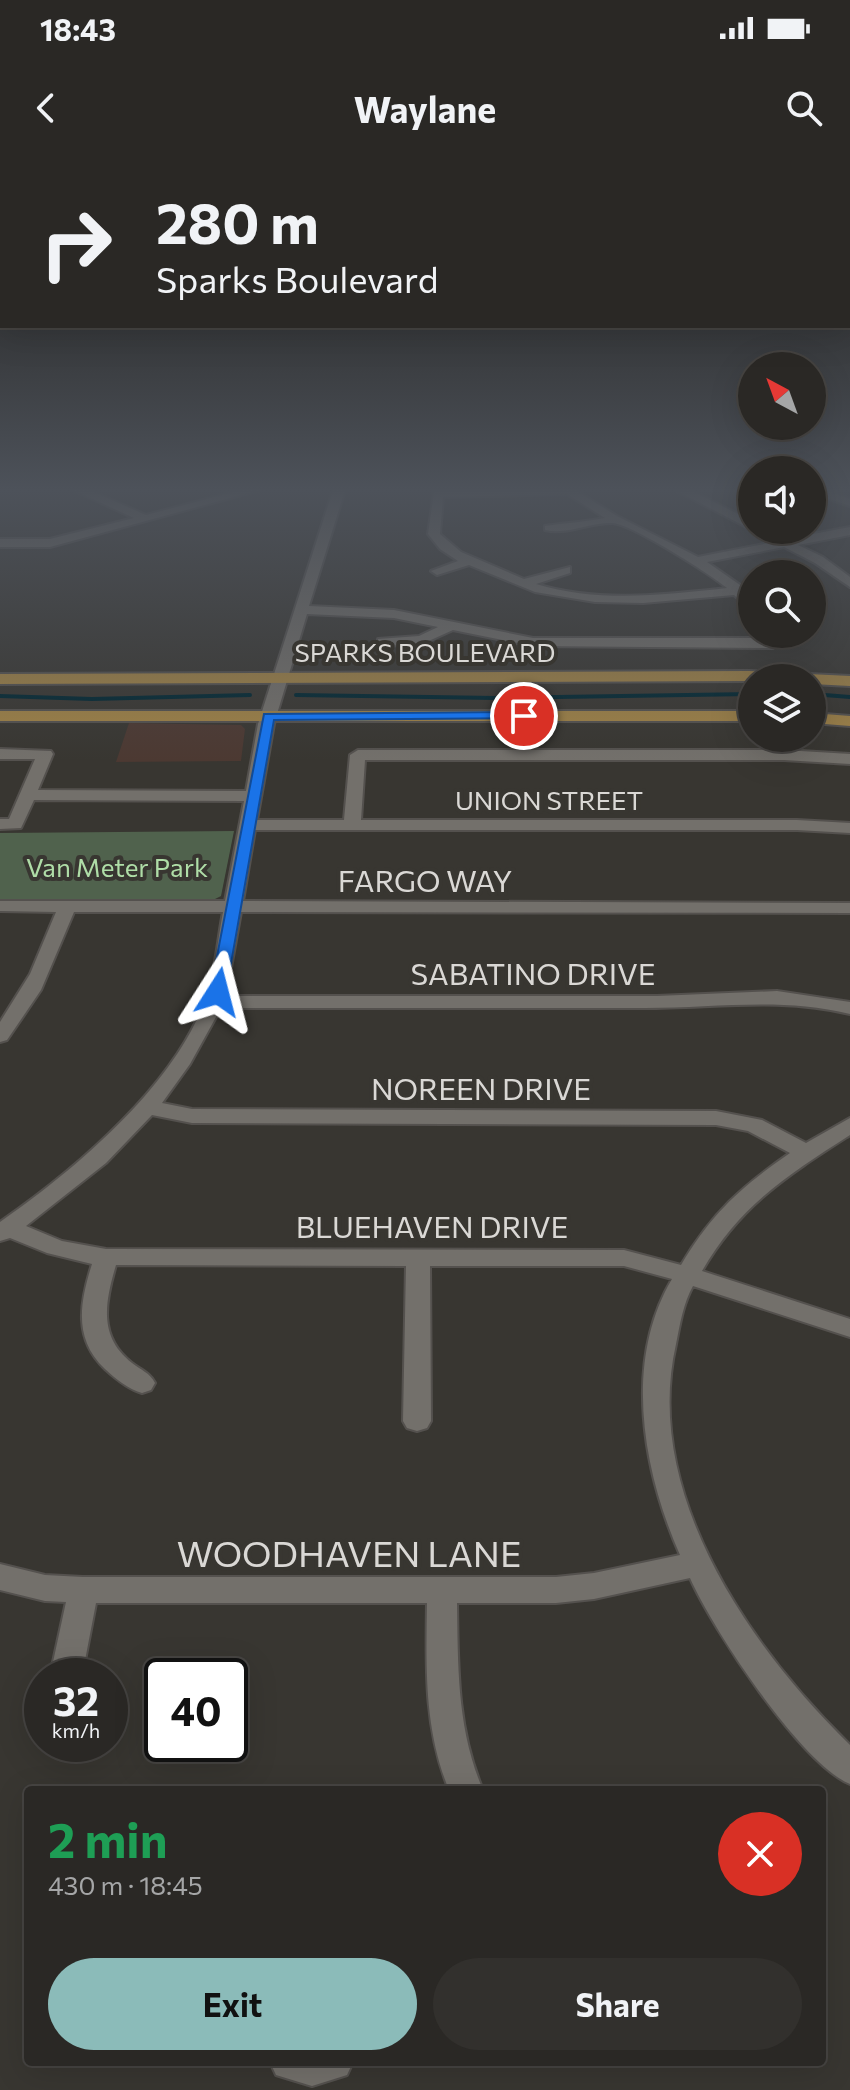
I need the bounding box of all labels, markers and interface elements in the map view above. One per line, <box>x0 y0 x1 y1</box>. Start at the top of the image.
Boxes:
text: 18:43 <box>40 10 116 47</box>
icon: back <box>24 86 68 130</box>
text: Waylane <box>354 86 496 130</box>
icon: search <box>782 86 826 130</box>
text: 280 m <box>156 187 319 256</box>
icon: right <box>24 192 128 296</box>
text: Sparks Boulevard <box>156 256 438 300</box>
north arrow <box>738 352 826 440</box>
map controls <box>738 352 826 752</box>
button: sound <box>738 456 826 544</box>
button: search <box>738 560 826 648</box>
street label: SPARKS BOULEVARD <box>294 636 556 667</box>
button: layers <box>738 664 826 752</box>
pin <box>490 682 558 750</box>
icon: arrive <box>502 694 546 738</box>
street label: UNION STREET <box>455 784 643 815</box>
park label: Van Meter Park <box>26 851 208 882</box>
street label: FARGO WAY <box>338 861 512 898</box>
position arrow <box>176 950 260 1034</box>
street label: SABATINO DRIVE <box>410 954 656 991</box>
street label: NOREEN DRIVE <box>371 1069 591 1106</box>
street label: BLUEHAVEN DRIVE <box>296 1207 568 1244</box>
street label: WOODHAVEN LANE <box>177 1530 521 1574</box>
speed limit sign: 40 <box>144 1658 248 1762</box>
text: 32 <box>53 1675 99 1724</box>
text: km/h <box>52 1718 100 1742</box>
text: 2 min <box>48 1809 168 1868</box>
button: close <box>718 1812 802 1896</box>
text: 430 m · 18:45 <box>48 1869 203 1900</box>
button: Exit <box>48 1958 417 2050</box>
button: Share <box>433 1958 802 2050</box>

